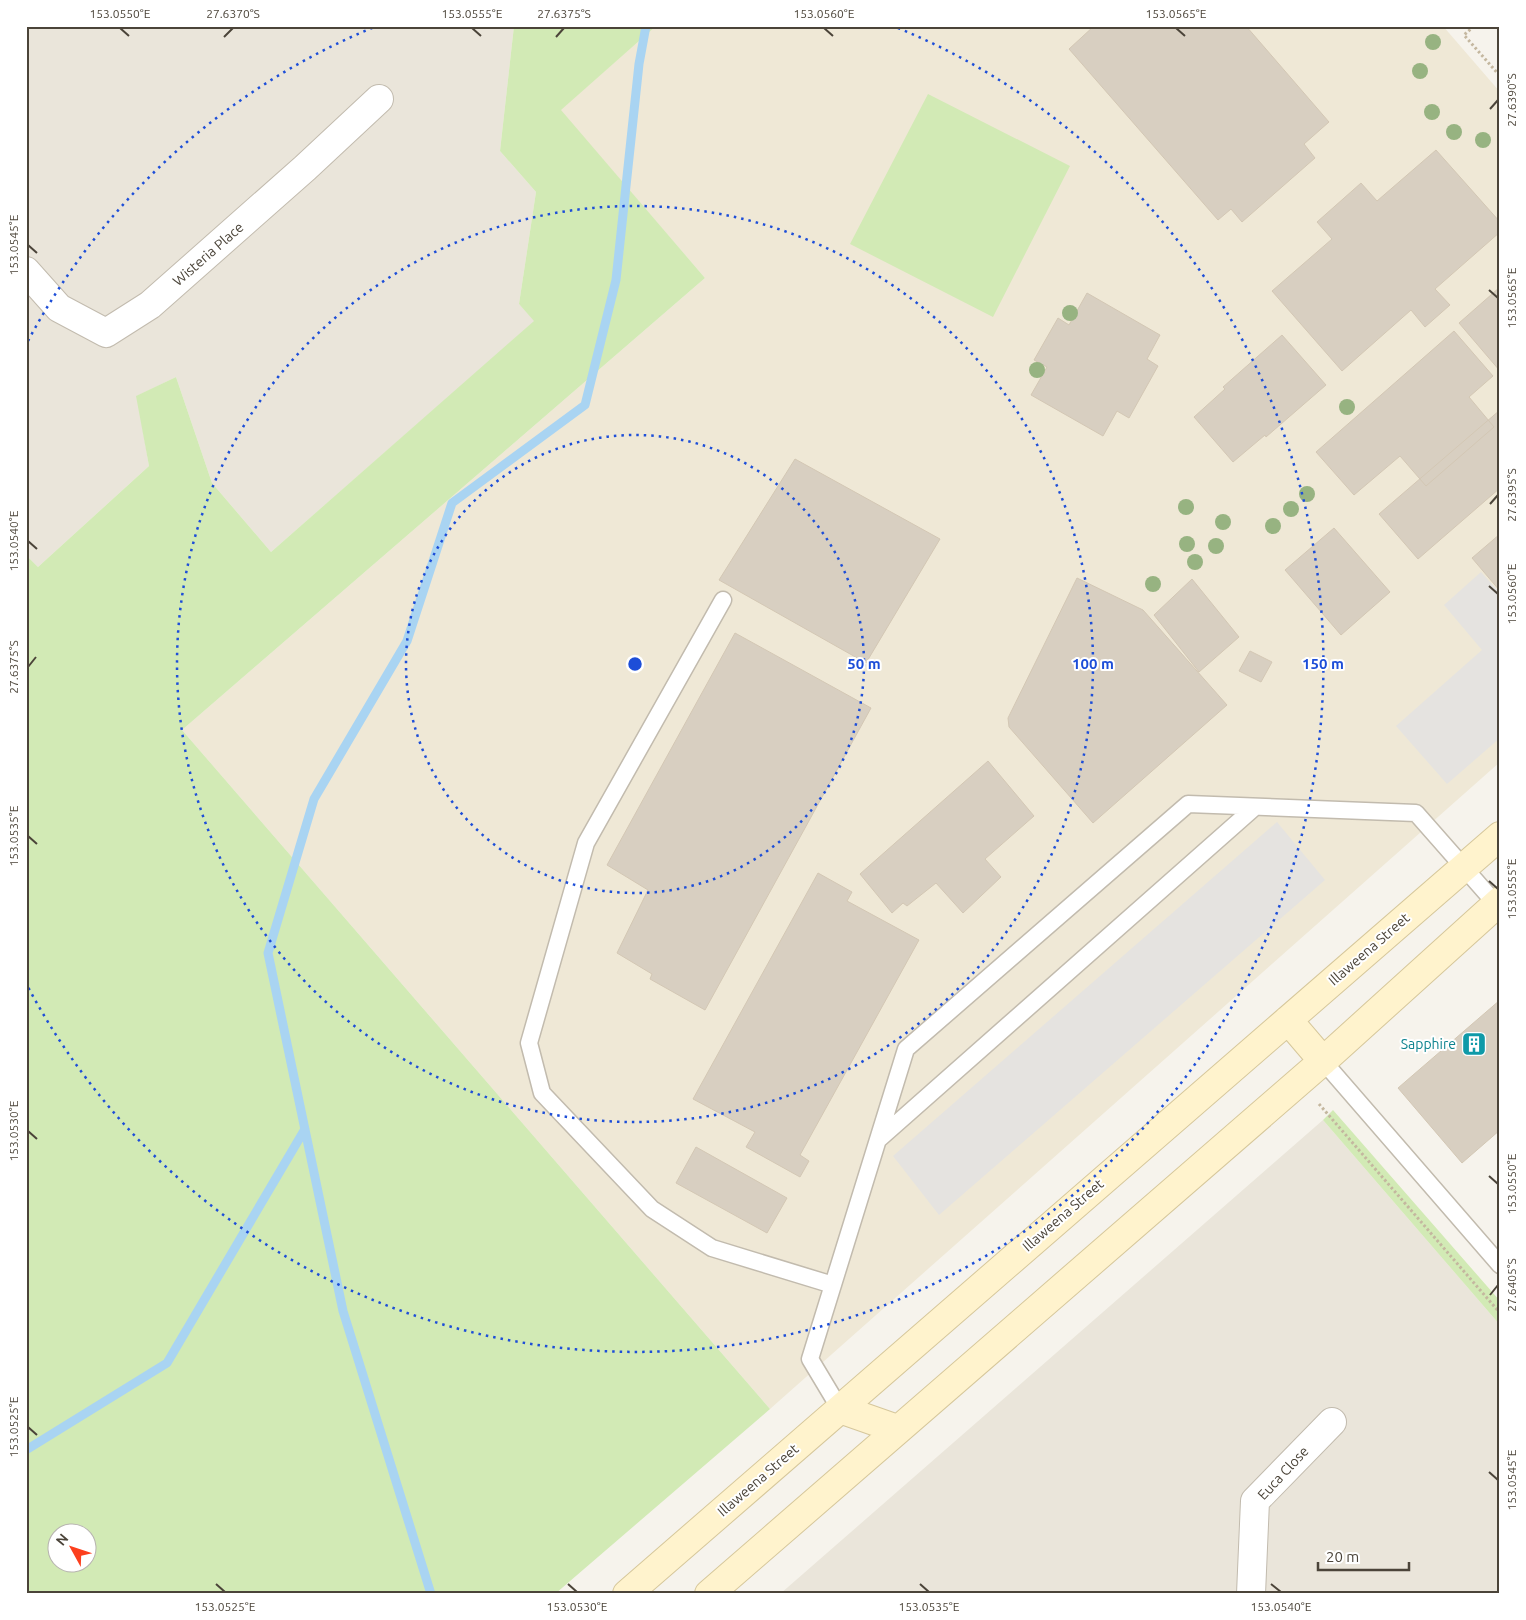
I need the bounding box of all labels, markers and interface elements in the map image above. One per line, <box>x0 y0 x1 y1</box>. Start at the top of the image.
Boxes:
text: 153.0550°E <box>90 7 151 20</box>
text: 27.6370°S <box>206 7 260 20</box>
text: 153.0555°E <box>442 7 503 20</box>
text: 27.6375°S <box>537 7 591 20</box>
text: 153.0560°E <box>794 7 855 20</box>
text: 153.0565°E <box>1146 7 1207 20</box>
text: 27.6390°S <box>1505 73 1518 127</box>
text: 153.0545°E <box>7 214 20 275</box>
street label: Wisteria Place <box>169 219 247 289</box>
text: 153.0565°E <box>1505 267 1518 328</box>
text: 27.6395°S <box>1505 468 1518 522</box>
text: 153.0540°E <box>7 510 20 571</box>
text: 153.0560°E <box>1505 563 1518 624</box>
text: 27.6375°S <box>7 640 20 694</box>
centre of rings <box>626 655 644 673</box>
text: 50 m <box>847 655 881 672</box>
text: 100 m <box>1072 655 1114 672</box>
text: 150 m <box>1302 655 1344 672</box>
text: 153.0535°E <box>7 805 20 866</box>
text: 153.0555°E <box>1505 858 1518 919</box>
street label: Illaweena Street <box>1325 909 1413 988</box>
building icon: Sapphire <box>1461 1031 1487 1057</box>
place label: Sapphire <box>1401 1036 1456 1052</box>
text: 153.0530°E <box>7 1100 20 1161</box>
text: 153.0550°E <box>1505 1153 1518 1214</box>
street label: Illaweena Street <box>1019 1175 1107 1254</box>
text: 27.6405°S <box>1505 1258 1518 1312</box>
text: 153.0525°E <box>7 1396 20 1457</box>
street label: Illaweena Street <box>714 1440 802 1519</box>
street label: Euca Close <box>1254 1443 1312 1503</box>
text: 153.0545°E <box>1505 1449 1518 1510</box>
north arrow <box>48 1522 98 1572</box>
text: N <box>53 1530 72 1549</box>
scale bar <box>1318 1540 1410 1572</box>
text: 20 m <box>1326 1548 1359 1565</box>
text: 153.0525°E <box>195 1600 256 1613</box>
text: 153.0530°E <box>547 1600 608 1613</box>
text: 153.0535°E <box>899 1600 960 1613</box>
text: 153.0540°E <box>1251 1600 1312 1613</box>

